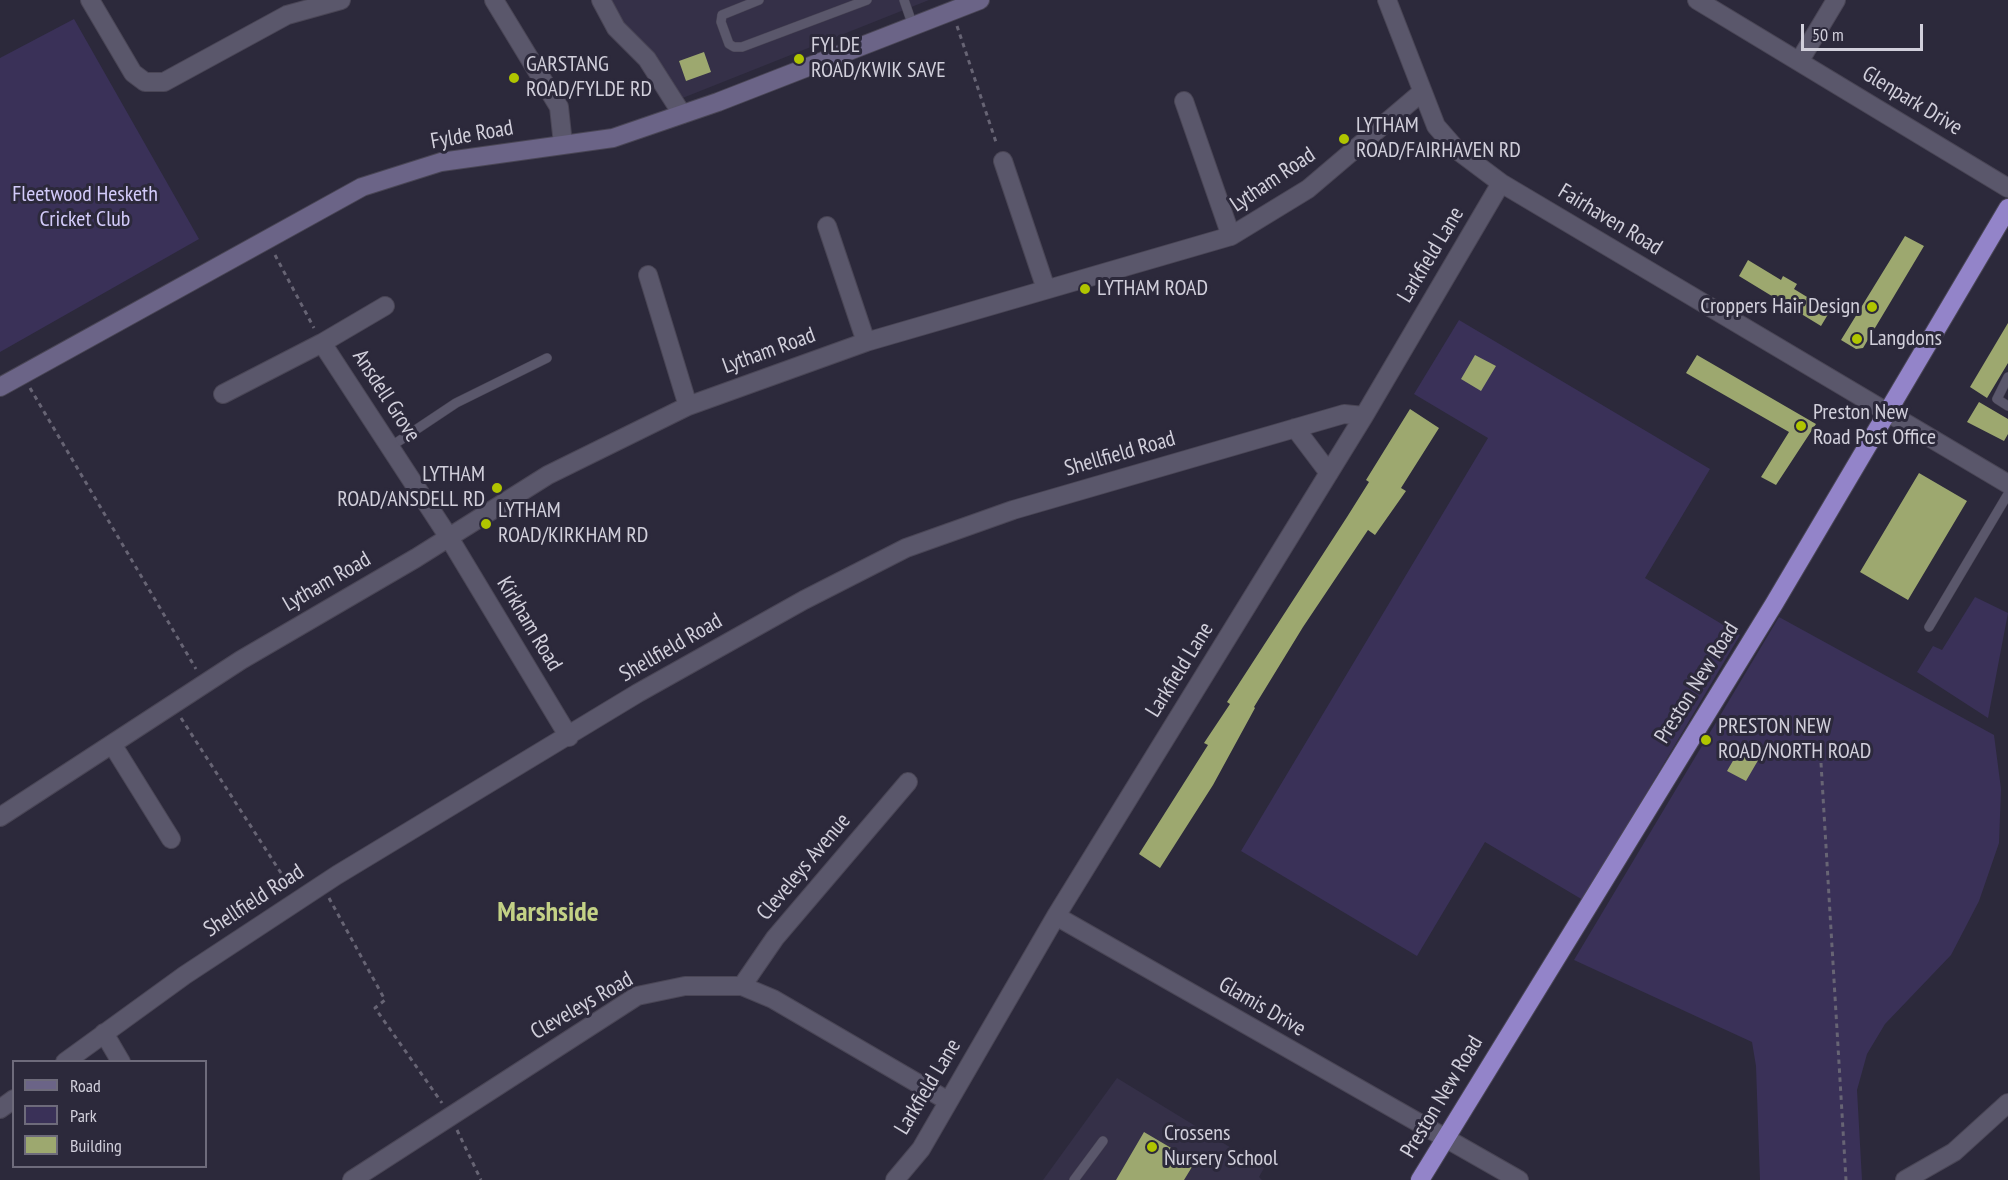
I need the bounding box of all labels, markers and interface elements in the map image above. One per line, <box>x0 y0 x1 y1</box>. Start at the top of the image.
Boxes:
scale bar <box>1804 12 1926 50</box>
text: 50 m <box>1812 23 1844 46</box>
place label: FYLDE ROAD/KWIK SAVE <box>811 33 946 84</box>
place label: GARSTANG ROAD/FYLDE RD <box>526 52 652 104</box>
marker: FYLDE ROAD/KWIK SAVE <box>792 52 806 66</box>
street label: Glenpark Drive <box>1857 61 1967 141</box>
marker: GARSTANG ROAD/FYLDE RD <box>507 71 521 85</box>
place label: LYTHAM ROAD/FAIRHAVEN RD <box>1356 113 1521 164</box>
street label: Fylde Road <box>429 115 515 155</box>
marker: LYTHAM ROAD/FAIRHAVEN RD <box>1337 132 1351 146</box>
street label: Lytham Road <box>1226 142 1320 218</box>
street label: Fairhaven Road <box>1553 179 1667 261</box>
park label: Fleetwood Hesketh Cricket Club <box>12 182 158 234</box>
street label: Larkfield Lane <box>1392 203 1470 307</box>
place label: LYTHAM ROAD <box>1097 276 1208 302</box>
marker: LYTHAM ROAD <box>1078 282 1092 296</box>
place label: Croppers Hair Design <box>1700 294 1860 320</box>
marker: Croppers Hair Design <box>1865 300 1879 314</box>
street label: Lytham Road <box>719 322 819 380</box>
place label: Langdons <box>1869 326 1942 352</box>
marker: Langdons <box>1850 332 1864 346</box>
street label: Ansdell Grove <box>346 345 426 447</box>
place label: Preston New Road Post Office <box>1813 400 1936 452</box>
marker: Preston New Road Post Office <box>1794 419 1808 433</box>
street label: Shellfield Road <box>1062 426 1178 482</box>
place label: LYTHAM ROAD/ANSDELL RD <box>337 462 485 514</box>
marker: LYTHAM ROAD/ANSDELL RD <box>490 481 504 495</box>
place label: LYTHAM ROAD/KIRKHAM RD <box>498 498 648 550</box>
marker: LYTHAM ROAD/KIRKHAM RD <box>479 517 493 531</box>
street label: Lytham Road <box>279 546 375 618</box>
street label: Kirkham Road <box>491 572 567 676</box>
street label: Shellfield Road <box>615 608 727 688</box>
street label: Larkfield Lane <box>1141 618 1219 722</box>
street label: Preston New Road <box>1649 618 1745 748</box>
place label: PRESTON NEW ROAD/NORTH ROAD <box>1718 714 1871 766</box>
marker: PRESTON NEW ROAD/NORTH ROAD <box>1699 733 1713 747</box>
street label: Cleveleys Avenue <box>752 808 856 926</box>
street label: Shellfield Road <box>199 859 309 943</box>
district label: Marshside <box>497 896 599 930</box>
street label: Cleveleys Road <box>526 966 638 1046</box>
street label: Glamis Drive <box>1214 972 1310 1042</box>
street label: Preston New Road <box>1395 1031 1489 1163</box>
street label: Larkfield Lane <box>889 1035 967 1139</box>
legend <box>12 1060 207 1168</box>
text: Road <box>70 1074 101 1097</box>
text: Park <box>70 1104 97 1127</box>
place label: Crossens Nursery School <box>1164 1121 1278 1172</box>
text: Building <box>70 1134 122 1157</box>
marker: Crossens Nursery School <box>1145 1140 1159 1154</box>

